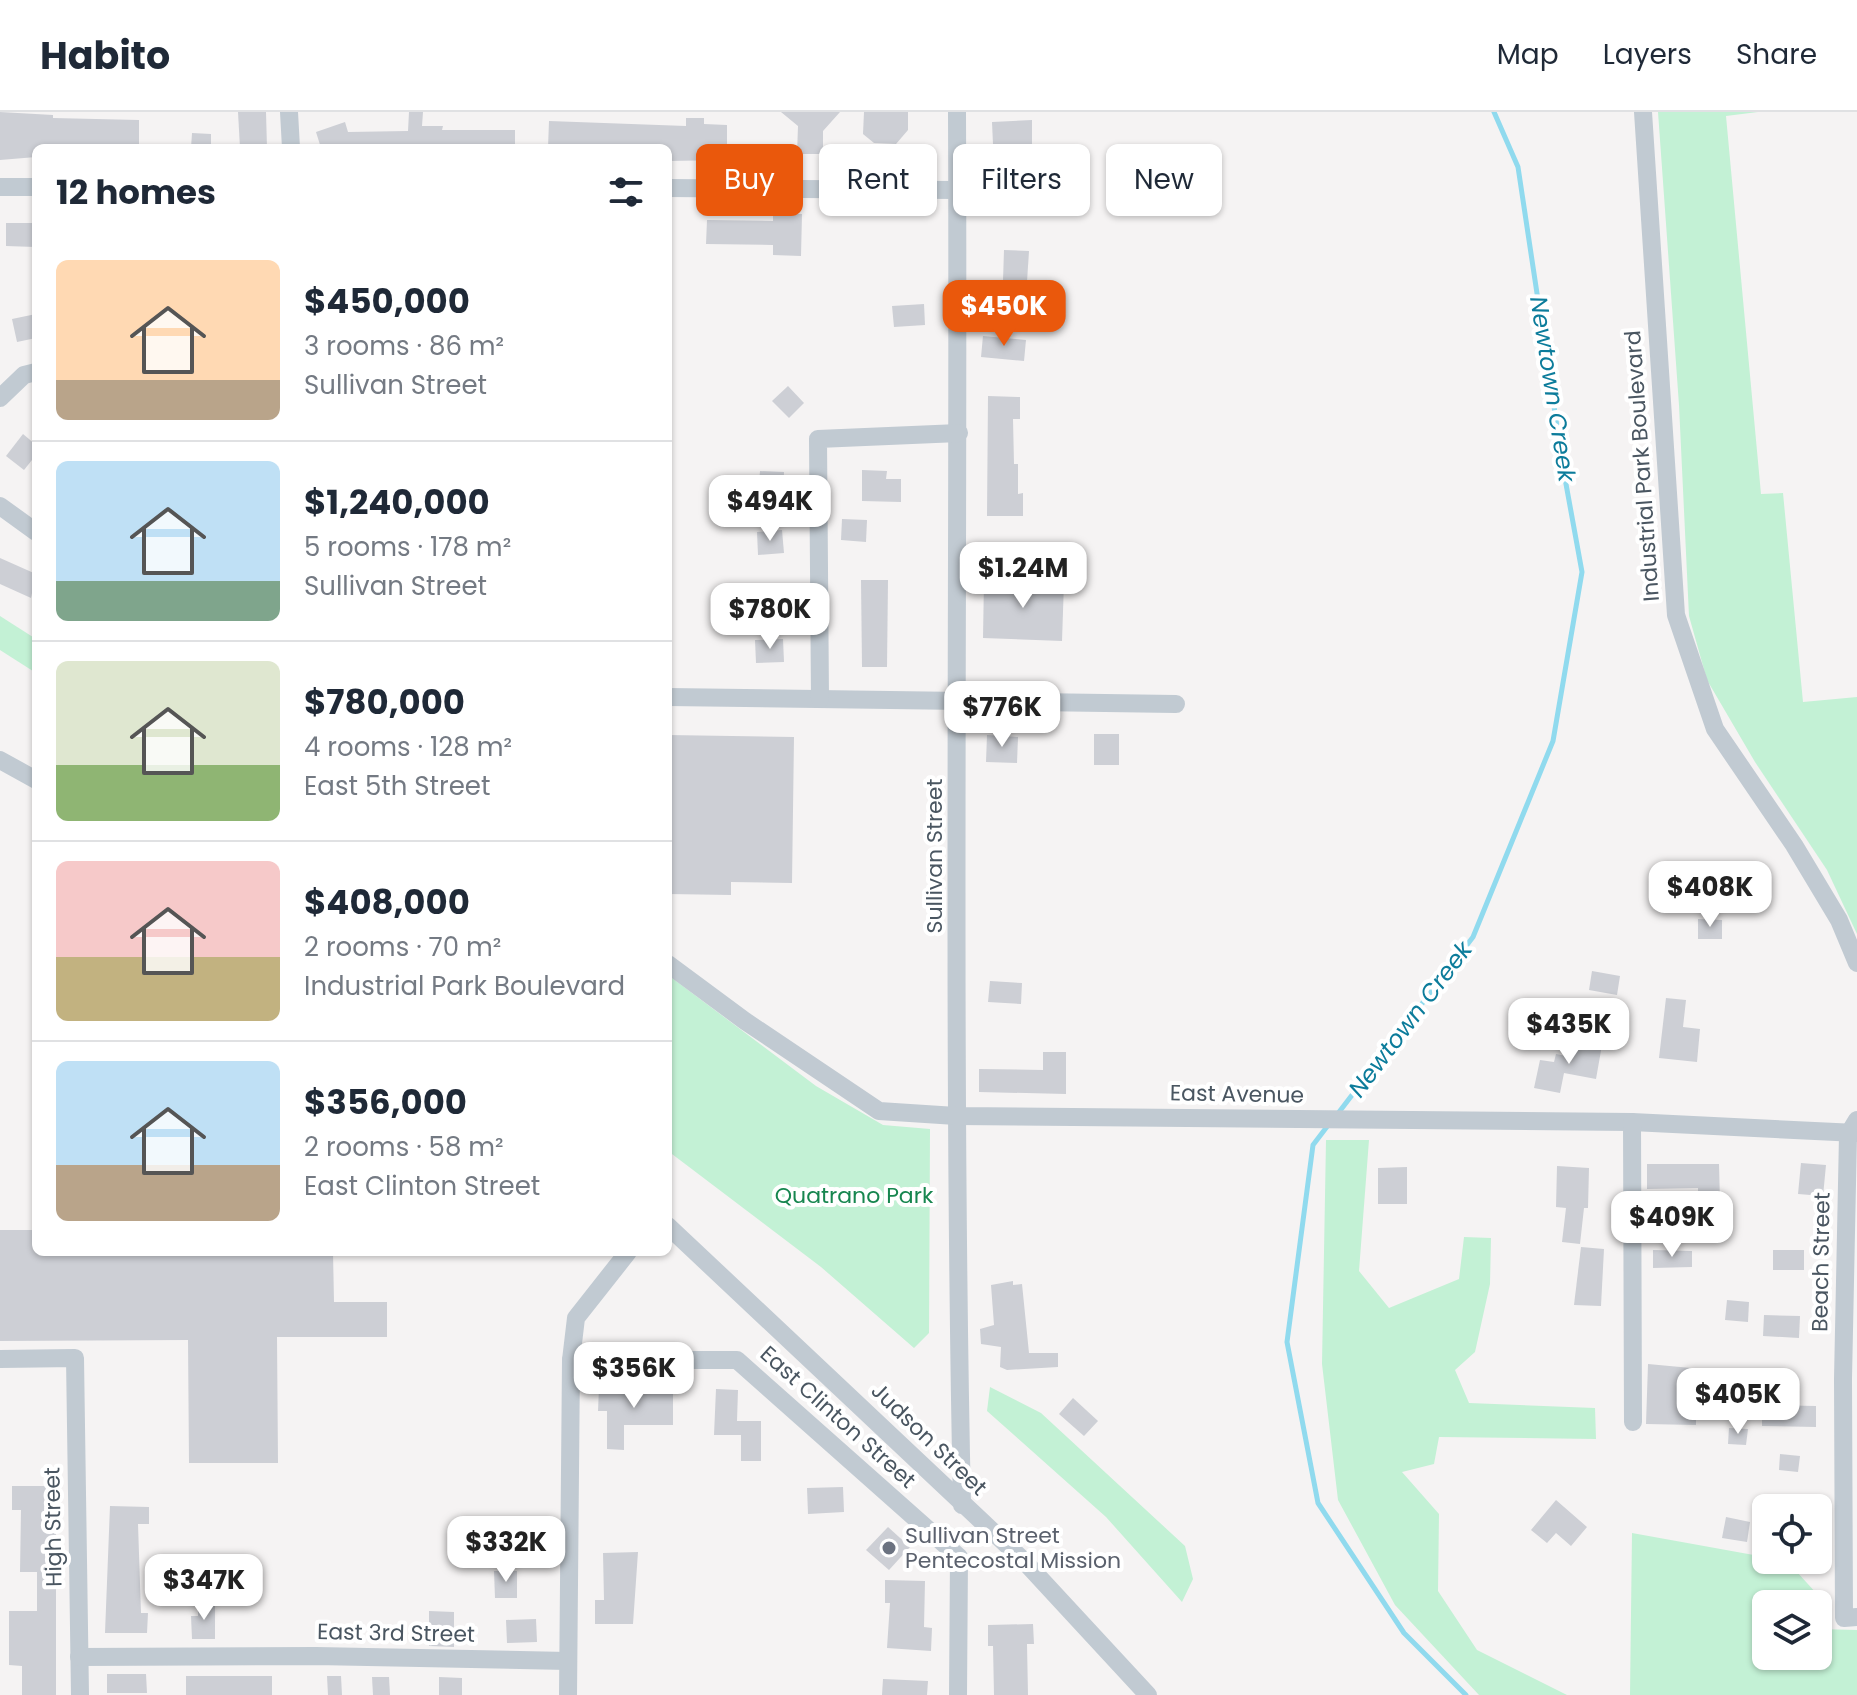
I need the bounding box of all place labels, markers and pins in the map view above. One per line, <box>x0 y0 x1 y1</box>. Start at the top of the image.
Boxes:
pin: $450K <box>948 280 1060 348</box>
pin: $494K <box>714 475 826 543</box>
pin: $1.24M <box>958 542 1088 610</box>
pin: $780K <box>714 583 826 651</box>
pin: $776K <box>946 681 1058 749</box>
pin: $408K <box>1654 861 1766 929</box>
pin: $435K <box>1513 998 1625 1066</box>
pin: $409K <box>1616 1191 1728 1259</box>
pin: $356K <box>578 1342 690 1410</box>
pin: $405K <box>1682 1368 1794 1436</box>
pin: $332K <box>450 1516 562 1584</box>
place label: Sullivan Street Pentecostal Mission <box>905 1520 1121 1576</box>
marker: Sullivan Street Pentecostal Mission <box>880 1539 898 1557</box>
pin: $347K <box>148 1554 260 1622</box>

